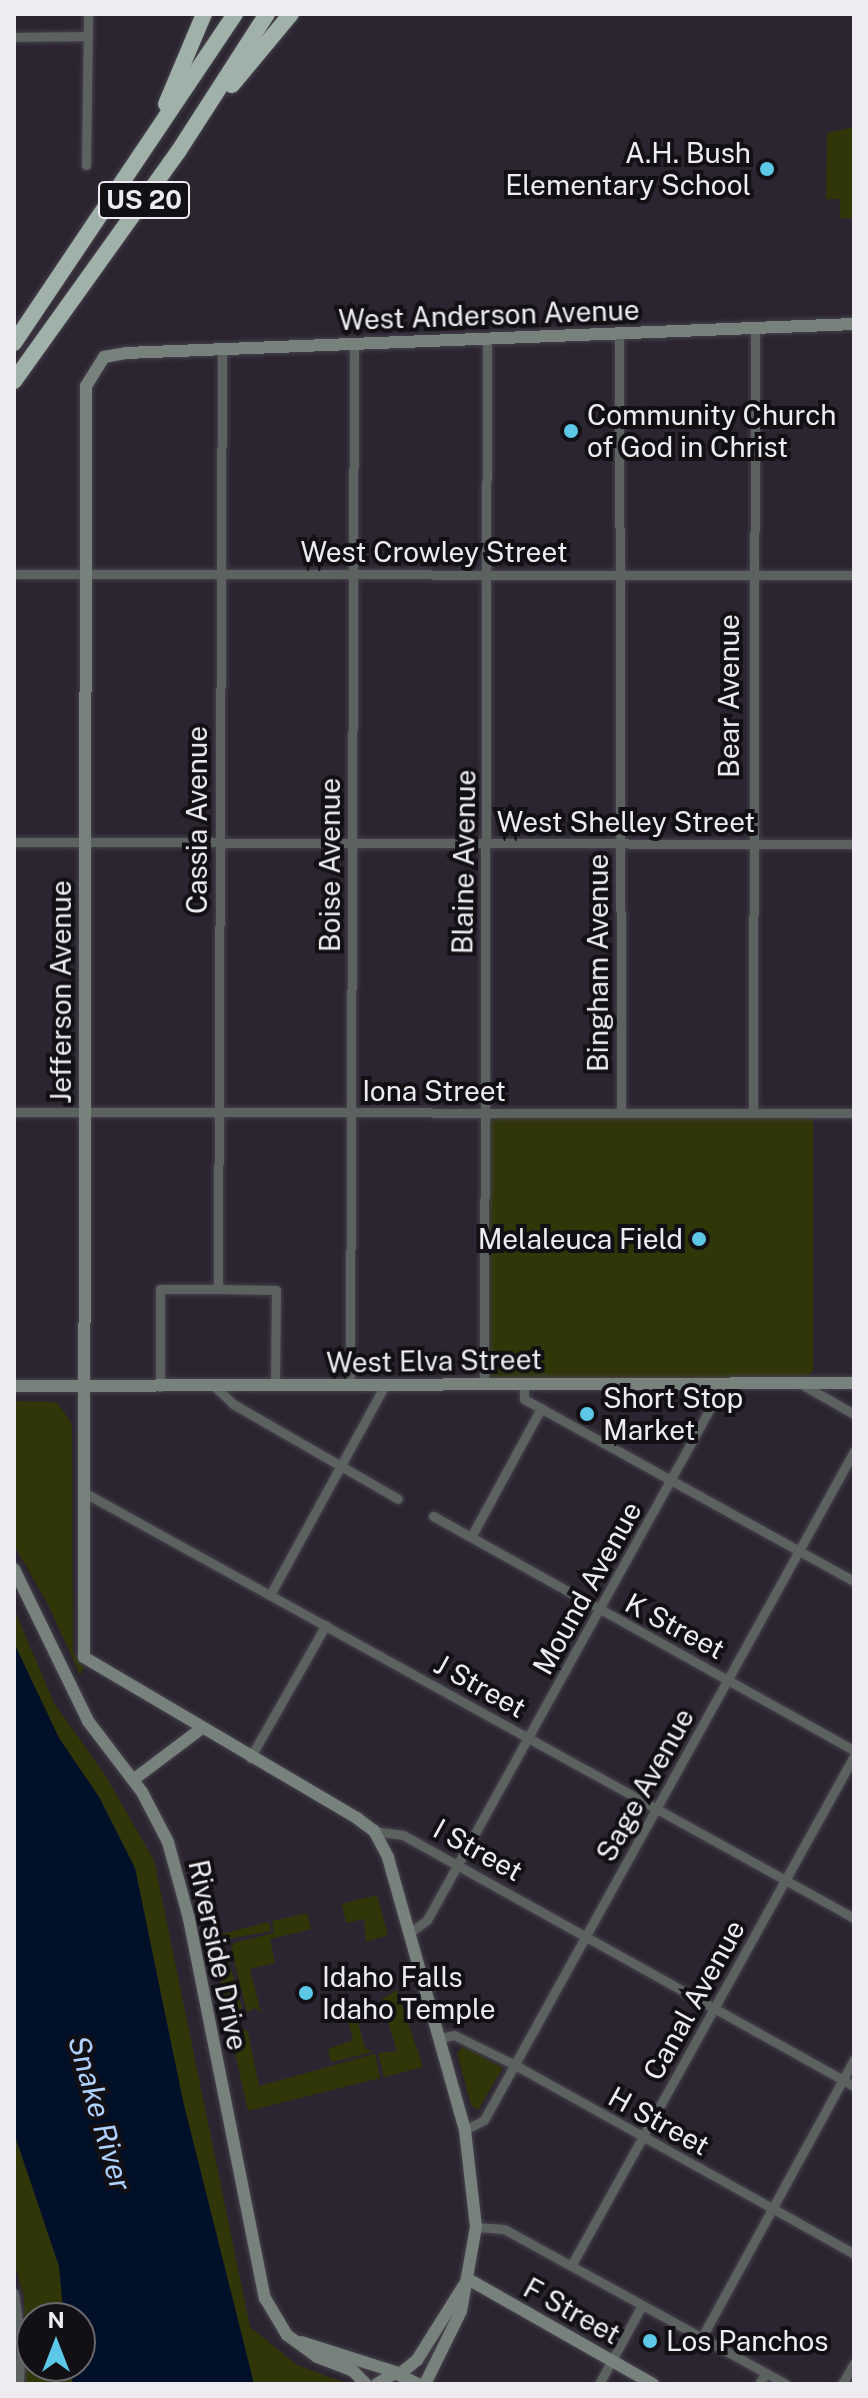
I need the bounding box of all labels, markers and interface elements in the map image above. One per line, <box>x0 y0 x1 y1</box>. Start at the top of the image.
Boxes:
place label: A.H. Bush Elementary School <box>505 136 751 202</box>
marker: A.H. Bush Elementary School <box>758 160 776 178</box>
road number: US 20 <box>98 178 190 222</box>
street label: West Anderson Avenue <box>338 293 640 337</box>
place label: Community Church of God in Christ <box>587 398 836 464</box>
marker: Community Church of God in Christ <box>562 422 580 440</box>
street label: West Crowley Street <box>300 535 568 569</box>
street label: Bear Avenue <box>712 614 746 778</box>
street label: Cassia Avenue <box>180 726 214 914</box>
street label: Blaine Avenue <box>446 769 482 955</box>
street label: Boise Avenue <box>313 778 347 952</box>
street label: West Shelley Street <box>497 805 755 839</box>
street label: Bingham Avenue <box>581 854 615 1072</box>
street label: Jefferson Avenue <box>44 880 78 1104</box>
street label: Iona Street <box>362 1074 506 1108</box>
place label: Melaleuca Field <box>478 1222 683 1256</box>
marker: Melaleuca Field <box>690 1230 708 1248</box>
street label: West Elva Street <box>326 1342 542 1380</box>
place label: Short Stop Market <box>603 1381 743 1447</box>
marker: Short Stop Market <box>578 1405 596 1423</box>
street label: Mound Avenue <box>526 1496 648 1680</box>
street label: K Street <box>620 1586 730 1666</box>
street label: J Street <box>428 1647 532 1725</box>
street label: Sage Avenue <box>589 1703 701 1867</box>
street label: I Street <box>428 1812 528 1888</box>
street label: Riverside Drive <box>181 1857 255 2053</box>
street label: Canal Avenue <box>636 1914 752 2086</box>
place label: Idaho Falls Idaho Temple <box>322 1960 496 2026</box>
marker: Idaho Falls Idaho Temple <box>297 1984 315 2002</box>
water label: Snake River <box>61 2031 139 2195</box>
street label: H Street <box>603 2080 715 2162</box>
street label: F Street <box>518 2271 626 2351</box>
north arrow <box>16 2302 96 2382</box>
text: N <box>47 2307 65 2333</box>
place label: Los Panchos <box>666 2324 829 2358</box>
marker: Los Panchos <box>641 2332 659 2350</box>

